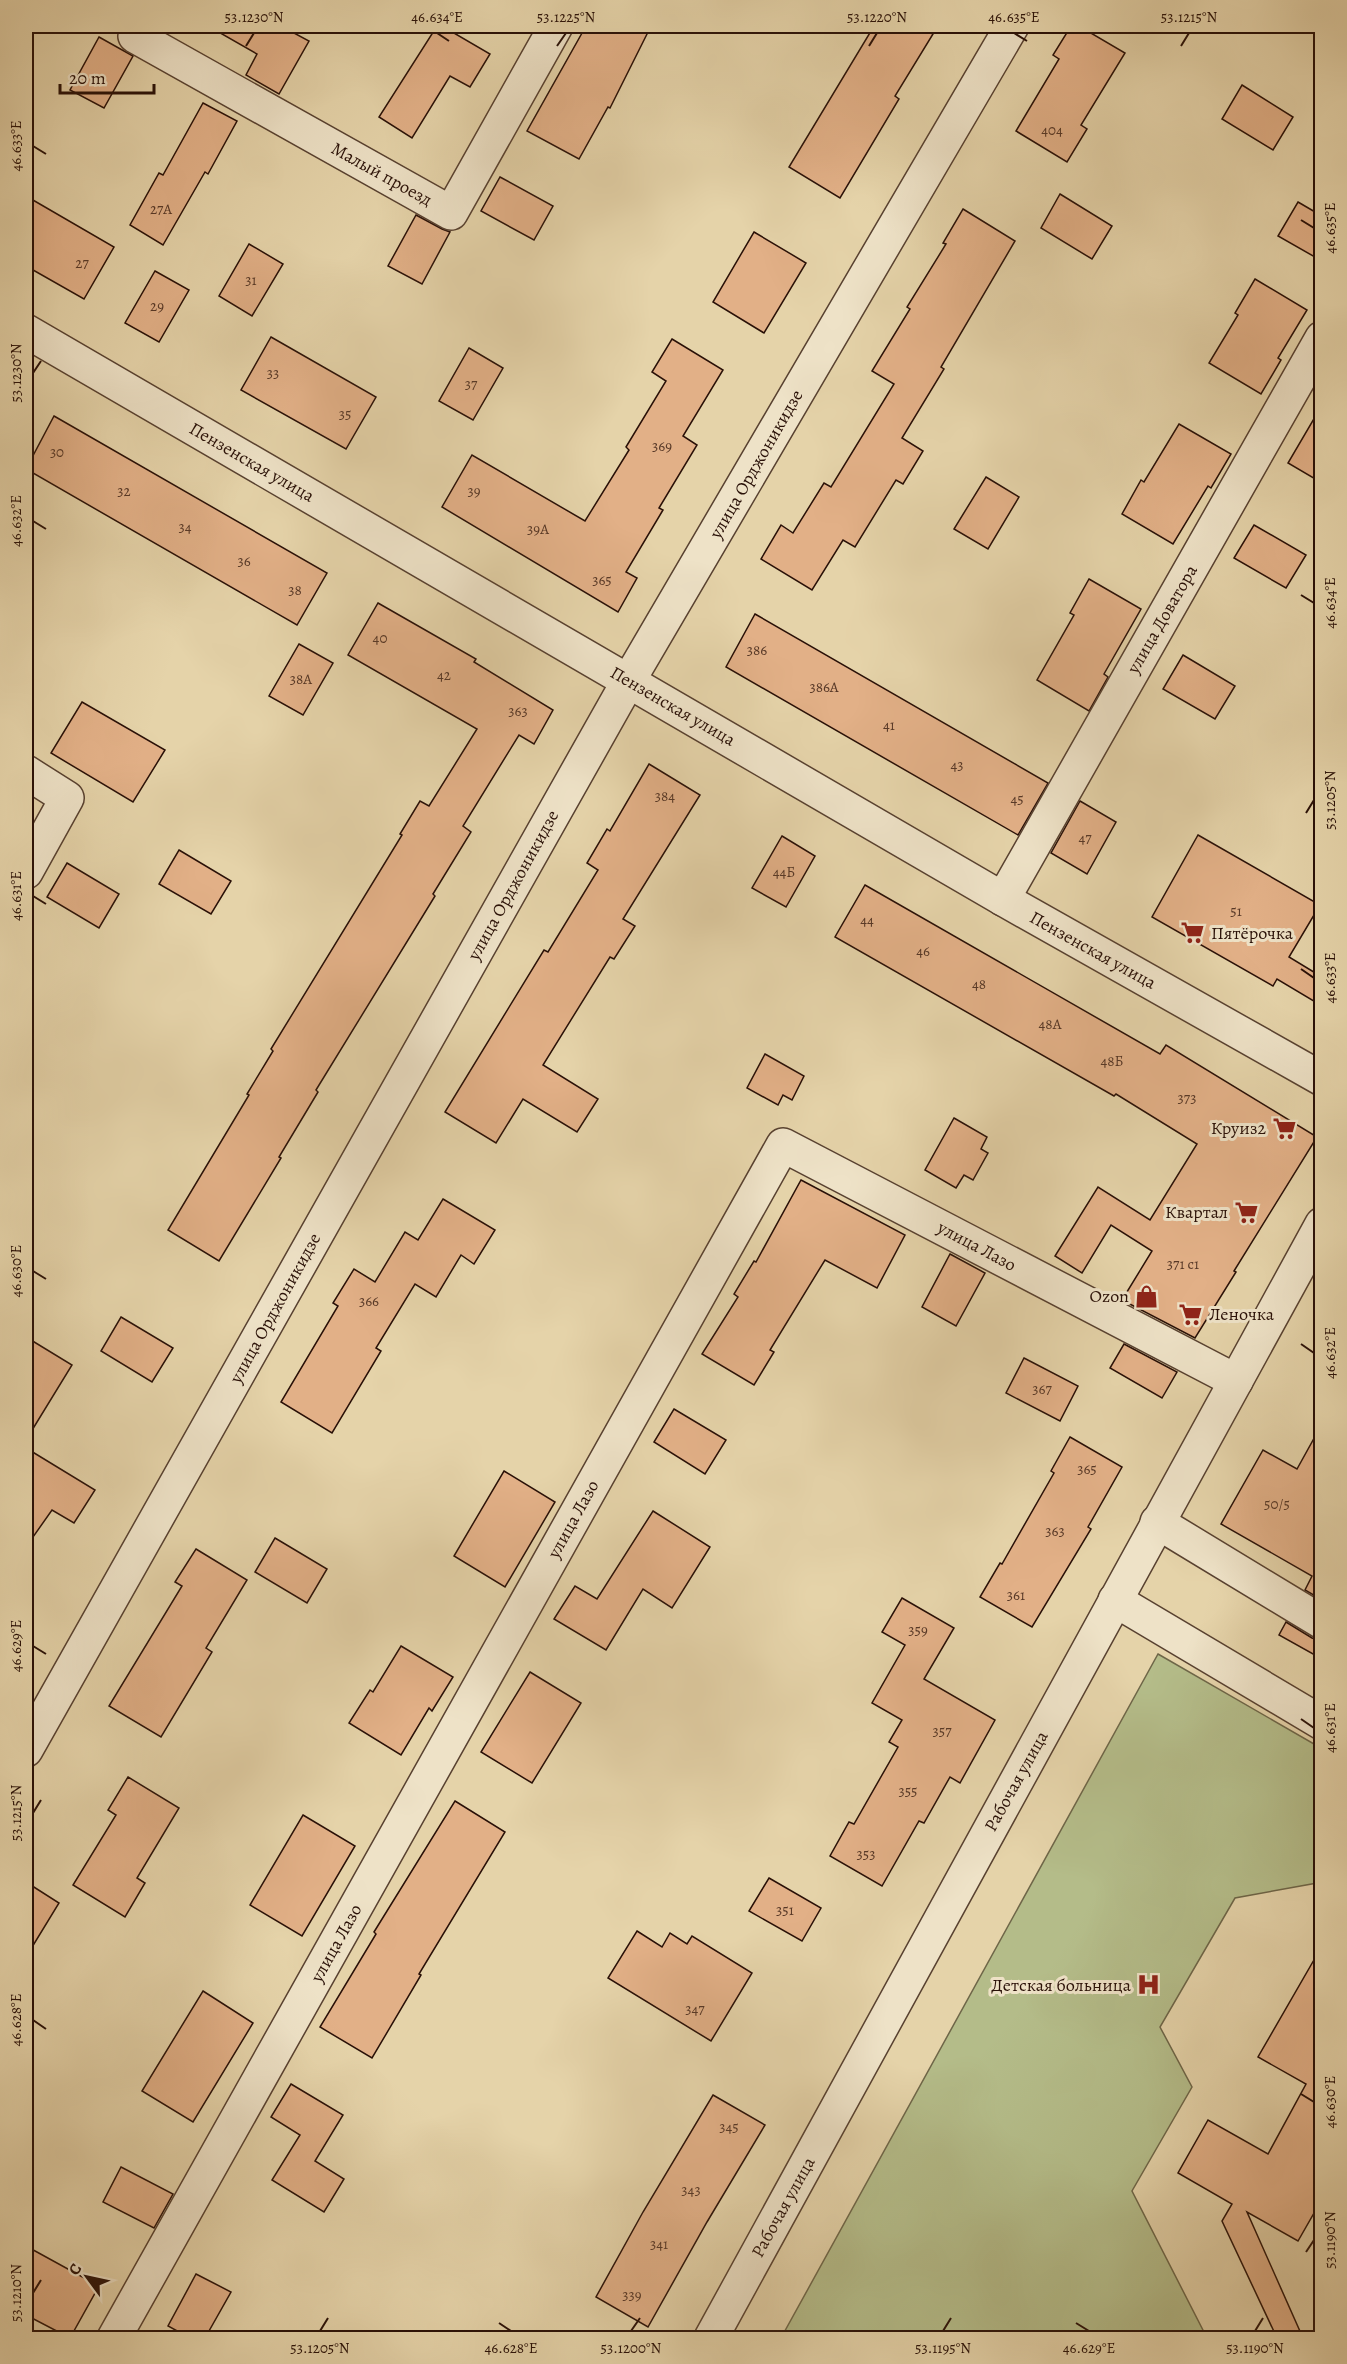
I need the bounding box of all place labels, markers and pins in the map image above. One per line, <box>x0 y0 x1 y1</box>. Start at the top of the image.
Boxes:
supermarket icon: Пятёрочка <box>1180 920 1206 946</box>
place label: Пятёрочка <box>1211 921 1294 945</box>
supermarket icon: Круиз2 <box>1271 1115 1297 1141</box>
place label: Круиз2 <box>1211 1116 1266 1140</box>
supermarket icon: Квартал <box>1233 1199 1259 1225</box>
place label: Квартал <box>1165 1200 1228 1224</box>
shop icon: Ozon <box>1134 1283 1160 1309</box>
place label: Ozon <box>1089 1284 1129 1308</box>
supermarket icon: Леночка <box>1178 1301 1204 1327</box>
place label: Леночка <box>1209 1302 1275 1326</box>
hospital icon: Детская больница <box>1136 1972 1162 1998</box>
place label: Детская больница <box>991 1973 1132 1997</box>

